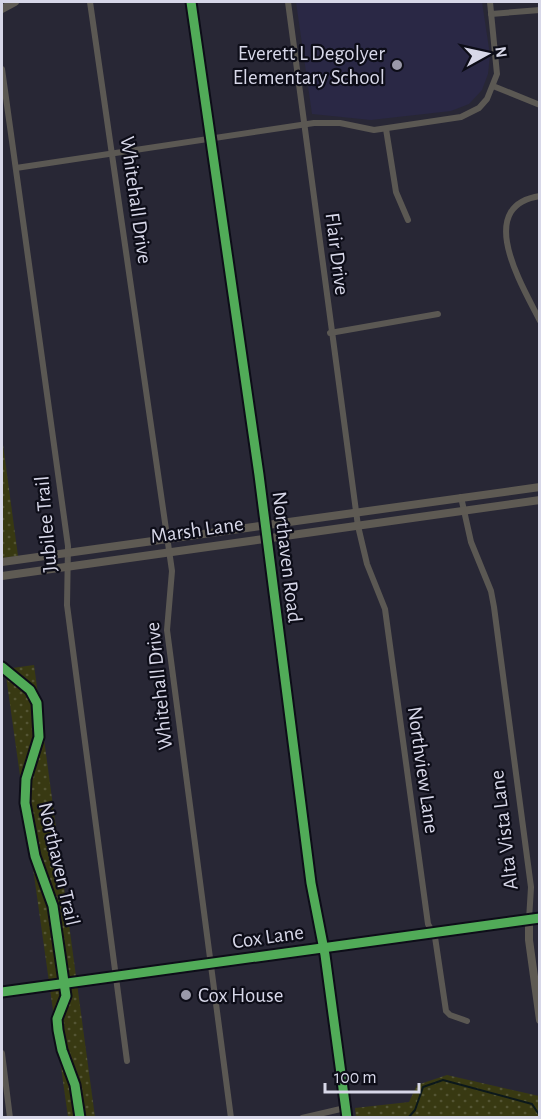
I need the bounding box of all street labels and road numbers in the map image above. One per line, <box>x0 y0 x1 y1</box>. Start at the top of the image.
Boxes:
street label: Whitehall Drive <box>117 135 155 265</box>
street label: Flair Drive <box>322 212 352 296</box>
street label: Jubilee Trail <box>31 475 61 573</box>
street label: Northaven Road <box>269 490 305 624</box>
street label: Marsh Lane <box>149 513 245 547</box>
street label: Whitehall Drive <box>142 621 176 751</box>
street label: Northview Lane <box>404 705 442 835</box>
street label: Alta Vista Lane <box>486 769 522 891</box>
street label: Northaven Trail <box>35 800 83 928</box>
street label: Cox Lane <box>231 922 305 952</box>

